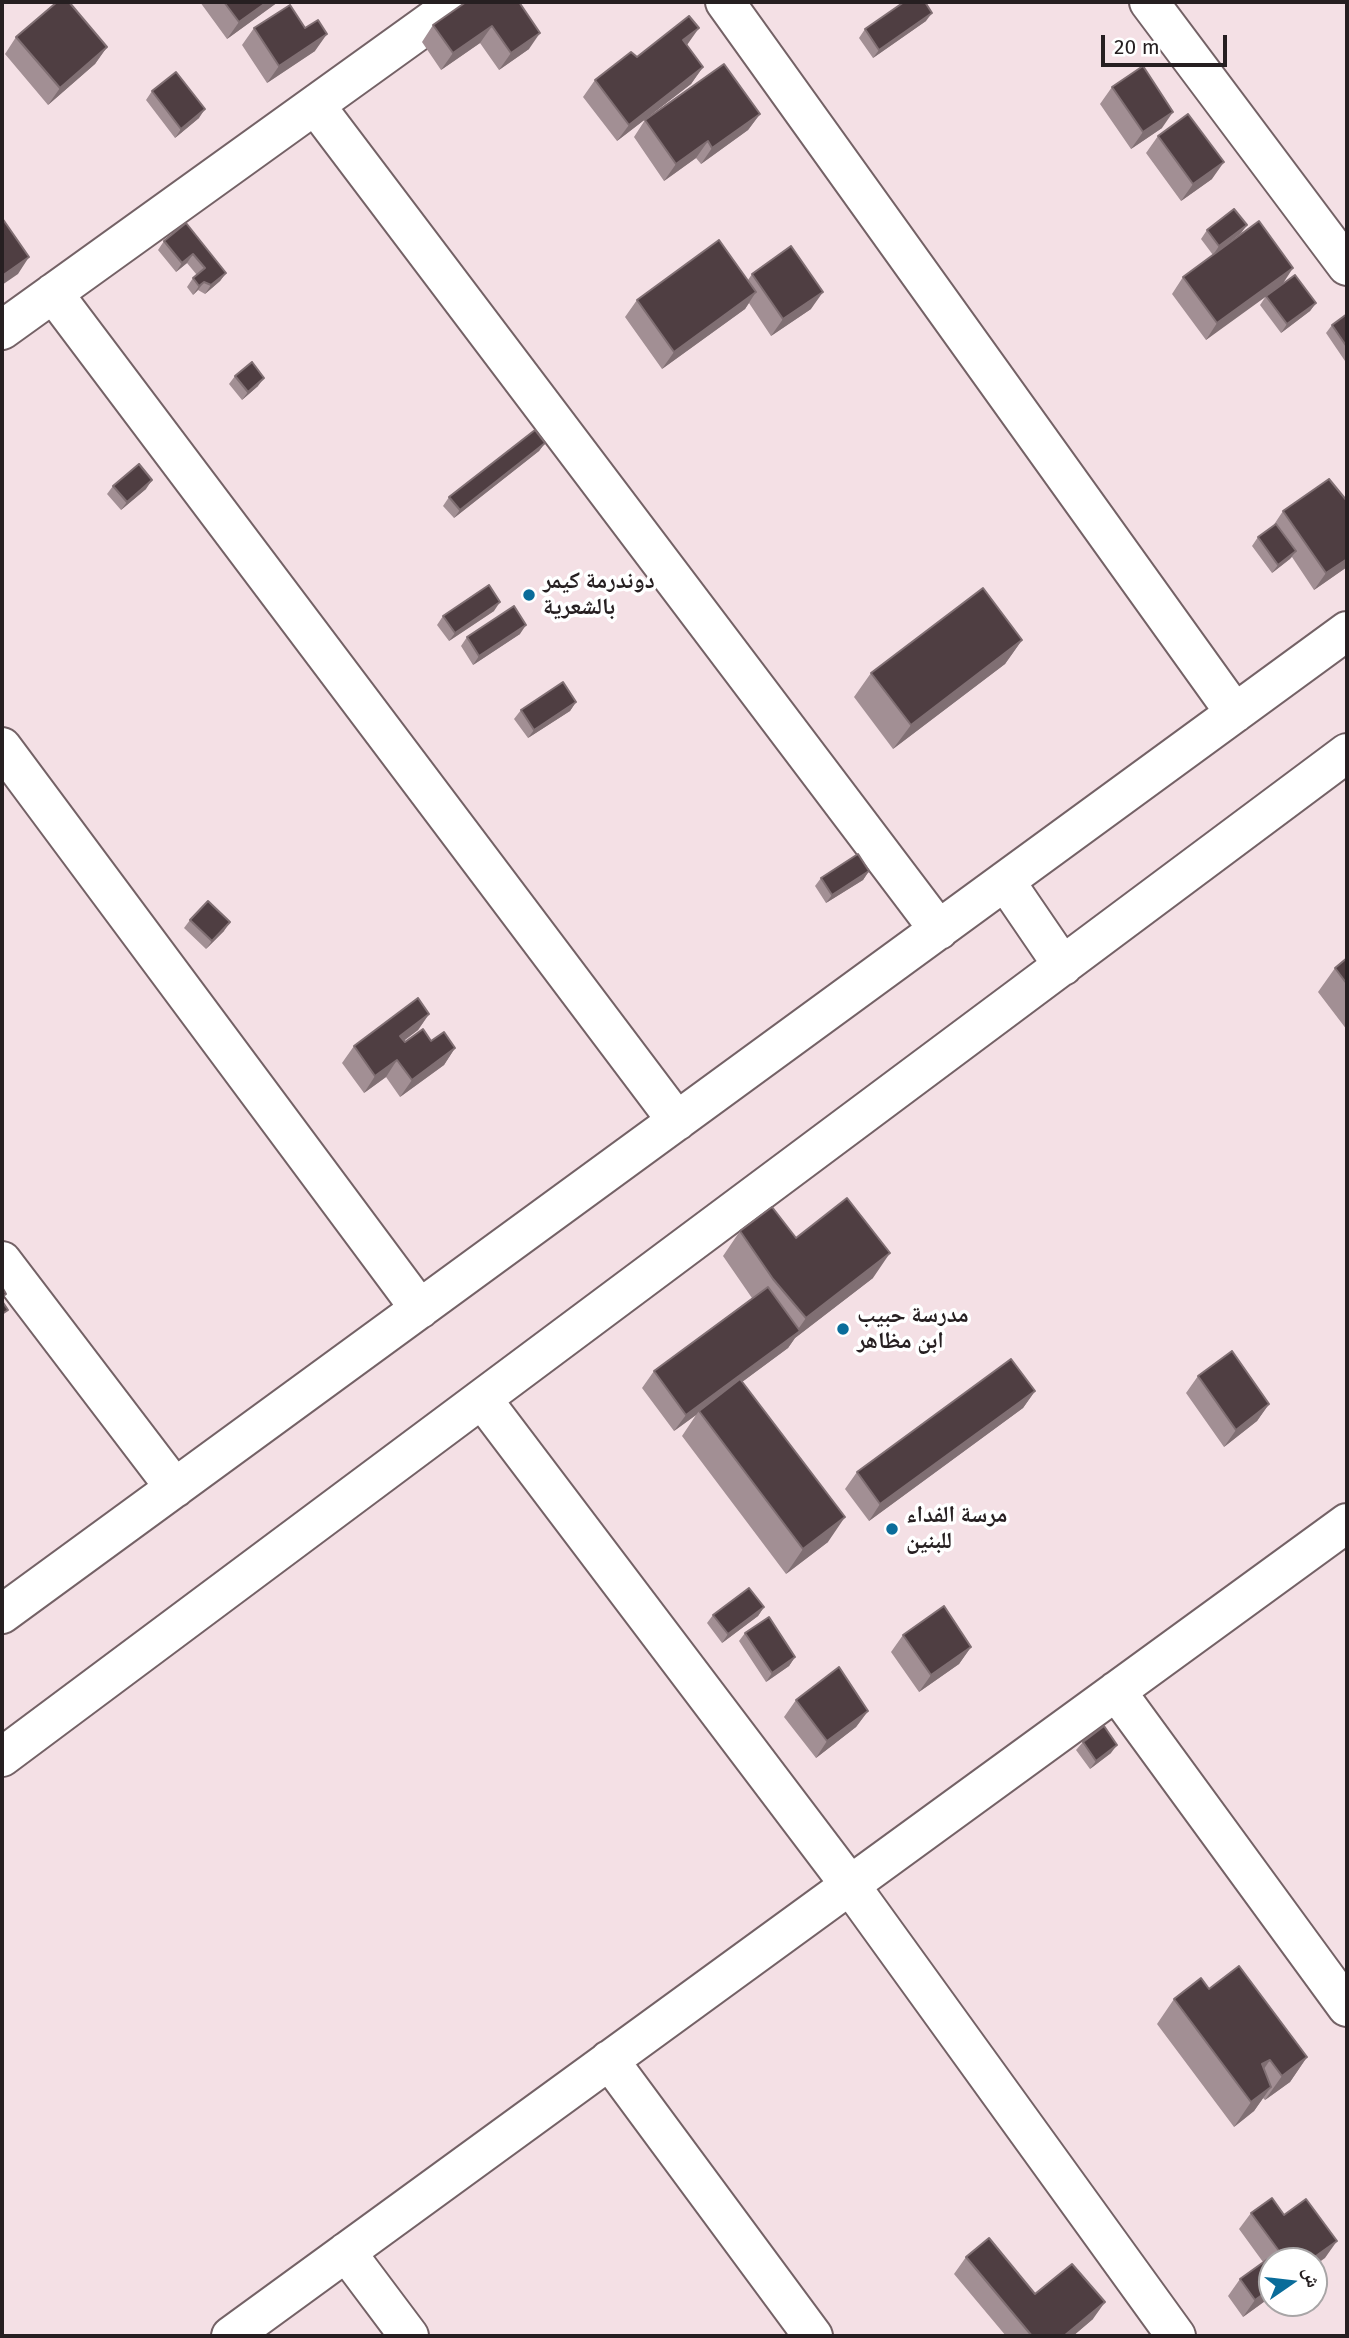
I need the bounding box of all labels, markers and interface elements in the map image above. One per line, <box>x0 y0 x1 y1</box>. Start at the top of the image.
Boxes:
scale bar <box>1104 21 1230 65</box>
text: 20 m <box>1114 34 1160 60</box>
place label: دوندرمة كيمر بالشعرية <box>543 568 655 622</box>
marker: دوندرمة كيمر بالشعرية <box>521 587 537 603</box>
place label: مدرسة حبيب ابن مظاهر <box>857 1302 969 1356</box>
marker: مدرسة حبيب ابن مظاهر <box>835 1321 851 1337</box>
place label: مرسة الفداء للبنين <box>906 1502 1007 1556</box>
marker: مرسة الفداء للبنين <box>884 1521 900 1537</box>
north arrow <box>1258 2247 1328 2317</box>
text: ش <box>1298 2265 1326 2290</box>

